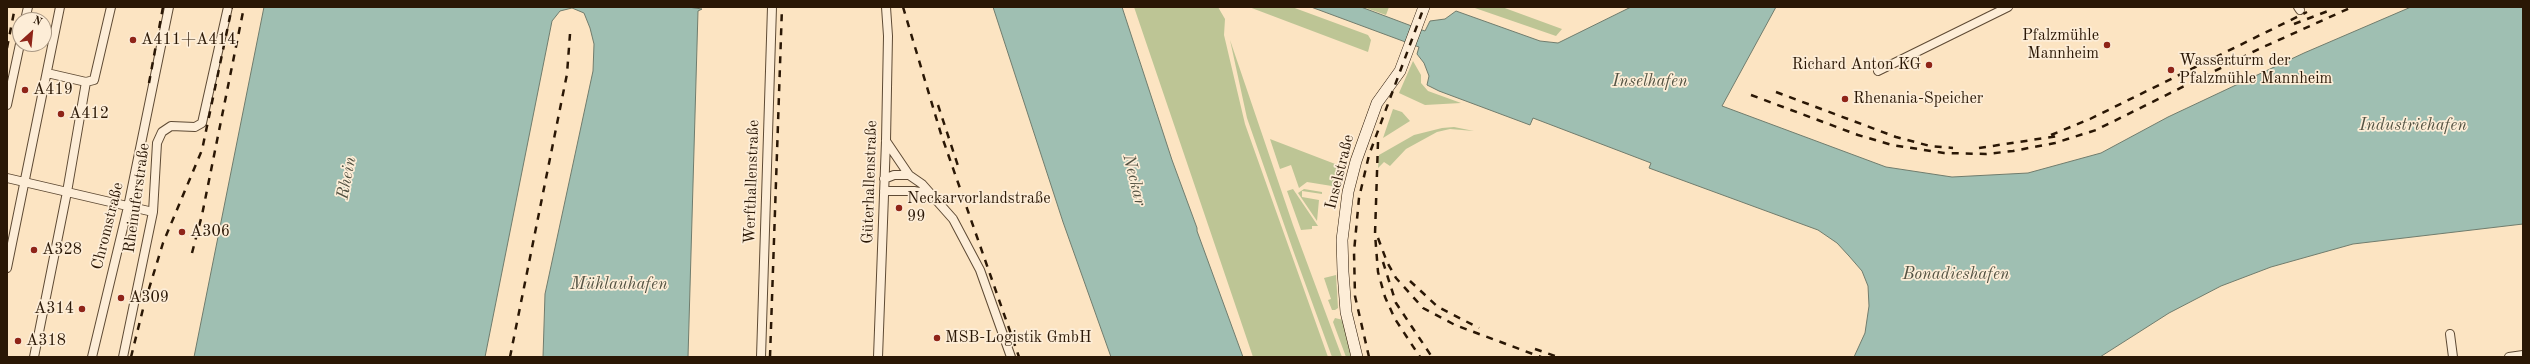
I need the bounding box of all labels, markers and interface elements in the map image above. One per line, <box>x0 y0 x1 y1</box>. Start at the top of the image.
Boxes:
north arrow <box>12 12 52 52</box>
text: N <box>31 15 43 29</box>
place label: Pfalzmühle Mannheim <box>2022 26 2099 64</box>
place label: A411+A414 <box>141 30 236 50</box>
marker: A411+A414 <box>128 35 138 45</box>
marker: Pfalzmühle Mannheim <box>2102 40 2112 50</box>
place label: Wasserturm der Pfalzmühle Mannheim <box>2179 51 2332 89</box>
place label: Richard Anton KG <box>1792 55 1921 75</box>
marker: Richard Anton KG <box>1924 60 1934 70</box>
marker: Wasserturm der Pfalzmühle Mannheim <box>2166 65 2176 75</box>
water label: Inselhafen <box>1612 72 1688 92</box>
place label: A419 <box>33 80 73 100</box>
marker: A419 <box>20 85 30 95</box>
place label: Rhenania-Speicher <box>1853 89 1983 109</box>
marker: Rhenania-Speicher <box>1840 94 1850 104</box>
place label: A412 <box>69 104 109 124</box>
marker: A412 <box>56 109 66 119</box>
water label: Industriehafen <box>2359 116 2467 136</box>
street label: Werfthallenstraße <box>740 120 764 244</box>
street label: Güterhallenstraße <box>858 120 882 244</box>
street label: Inselstraße <box>1321 133 1359 211</box>
street label: Rheinuferstraße <box>120 142 154 254</box>
water label: Neckar <box>1118 152 1150 208</box>
water label: Rhein <box>333 155 361 201</box>
street label: Chromstraße <box>88 180 128 272</box>
place label: Neckarvorlandstraße 99 <box>907 189 1051 227</box>
marker: Neckarvorlandstraße 99 <box>894 203 904 213</box>
place label: A306 <box>190 222 230 242</box>
marker: A306 <box>177 227 187 237</box>
place label: A328 <box>42 240 82 260</box>
marker: A328 <box>29 245 39 255</box>
water label: Bonadieshafen <box>1902 265 2010 285</box>
water label: Mühlauhafen <box>570 275 668 295</box>
place label: A309 <box>129 288 169 308</box>
marker: A309 <box>116 293 126 303</box>
place label: A314 <box>34 299 74 319</box>
marker: A314 <box>77 304 87 314</box>
place label: MSB-Logistik GmbH <box>945 328 1092 348</box>
place label: A318 <box>26 331 66 351</box>
marker: MSB-Logistik GmbH <box>932 333 942 343</box>
marker: A318 <box>13 336 23 346</box>

